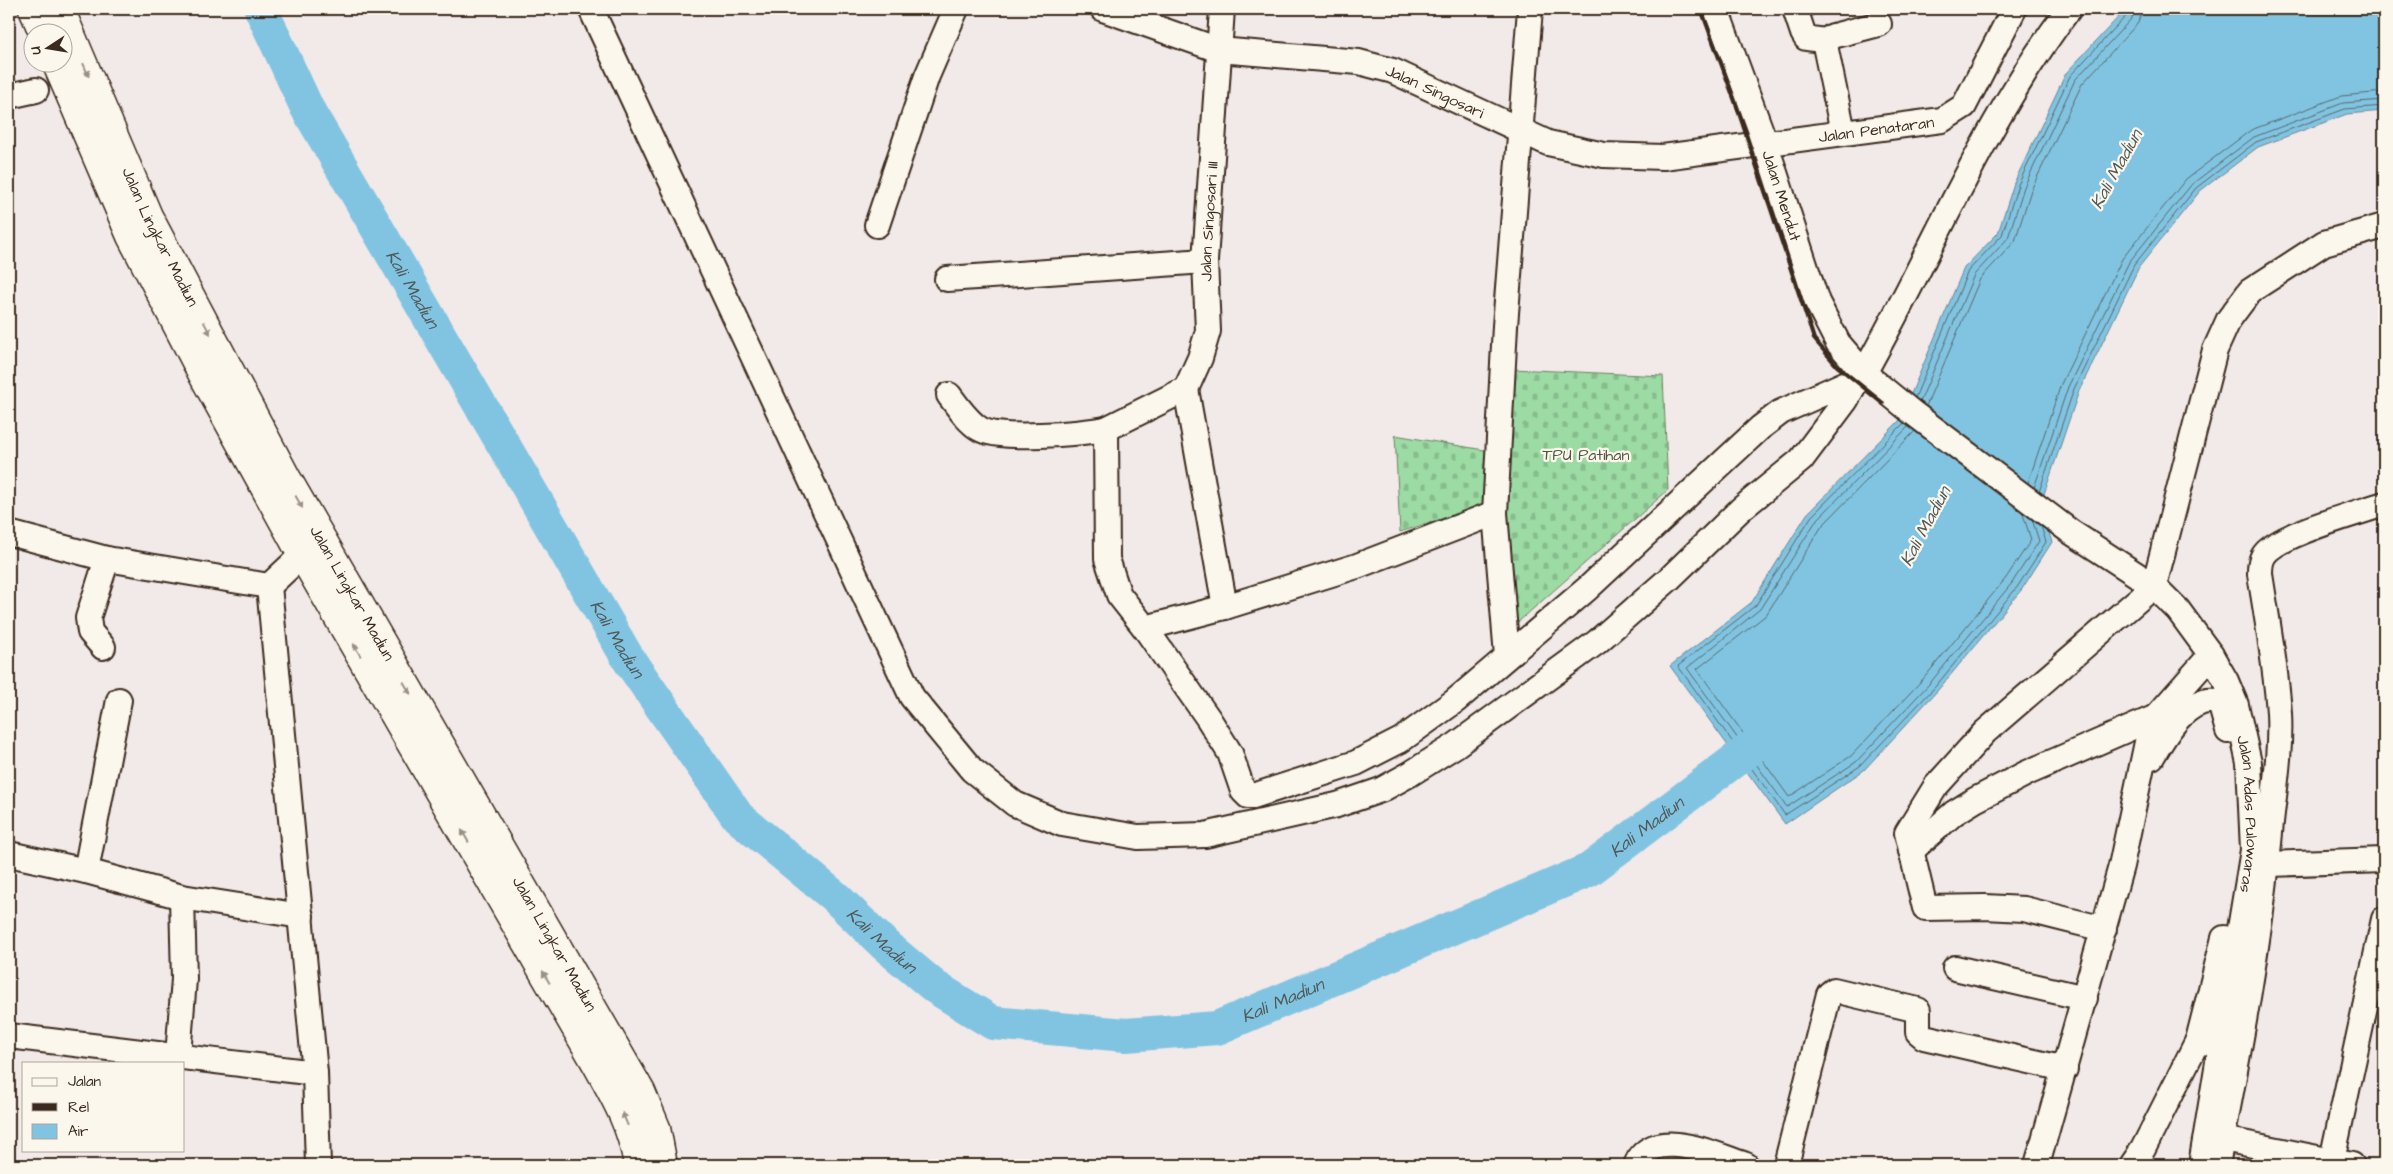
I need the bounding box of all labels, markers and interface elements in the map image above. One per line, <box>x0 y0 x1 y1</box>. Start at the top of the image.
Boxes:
north arrow <box>22 22 72 72</box>
text: U <box>26 44 47 56</box>
street label: Jalan Singosari <box>1383 59 1488 124</box>
one-way arrow <box>82 63 90 77</box>
street label: Jalan Penataran <box>1817 111 1935 148</box>
water label: Kali Madiun <box>2084 123 2149 213</box>
street label: Jalan Mendut <box>1756 148 1807 245</box>
street label: Jalan Singosari III <box>1195 160 1224 282</box>
street label: Jalan Lingkar Madiun <box>116 164 204 310</box>
water label: Kali Madiun <box>380 246 446 335</box>
one-way arrow <box>203 320 211 335</box>
park label: TPU Patihan <box>1543 444 1629 466</box>
water label: Kali Madiun <box>1894 480 1958 570</box>
one-way arrow <box>295 495 304 509</box>
street label: Jalan Lingkar Madiun <box>304 522 400 665</box>
water label: Kali Madiun <box>584 595 651 685</box>
one-way arrow <box>353 643 361 657</box>
one-way arrow <box>402 682 411 695</box>
street label: Jalan Adas Pulowaras <box>2231 733 2263 894</box>
water label: Kali Madiun <box>1605 790 1691 863</box>
one-way arrow <box>460 829 469 843</box>
street label: Jalan Lingkar Madiun <box>507 873 602 1016</box>
water label: Kali Madiun <box>841 902 923 981</box>
one-way arrow <box>542 970 551 983</box>
water label: Kali Madiun <box>1238 971 1330 1029</box>
legend <box>22 1062 185 1152</box>
text: Jalan <box>68 1071 102 1092</box>
text: Rel <box>68 1097 89 1118</box>
one-way arrow <box>621 1111 629 1126</box>
text: Air <box>68 1121 88 1142</box>

